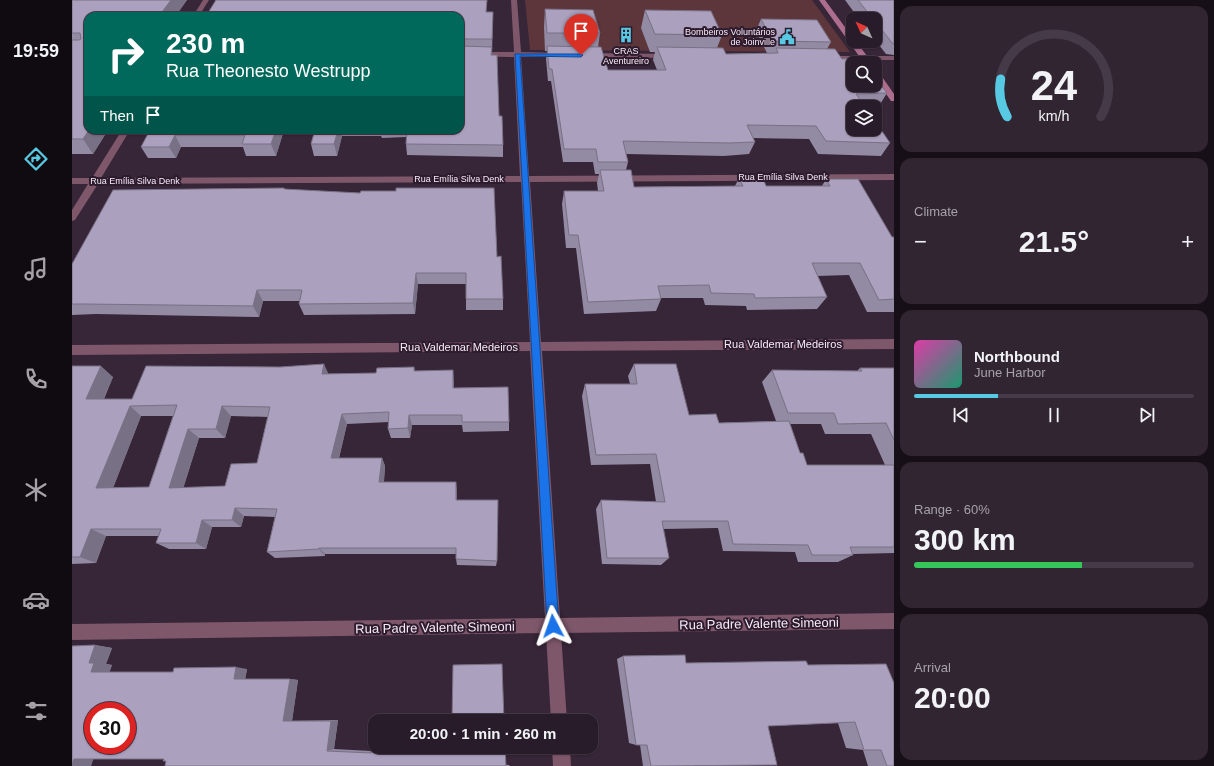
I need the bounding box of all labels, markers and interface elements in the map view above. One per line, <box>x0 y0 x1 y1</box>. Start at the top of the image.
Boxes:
north arrow <box>846 12 882 48</box>
map controls <box>846 12 882 136</box>
pin <box>564 14 598 55</box>
icon: arrive <box>570 20 592 42</box>
building icon: CRAS Aventureiro <box>617 26 635 44</box>
place label: Bombeiros Voluntários de Joinville <box>685 27 775 47</box>
icon: right <box>100 28 152 80</box>
text: 230 m <box>166 28 245 59</box>
public building icon: Bombeiros Voluntários de Joinville <box>778 28 796 46</box>
text: 19:59 <box>13 41 59 61</box>
place label: CRAS Aventureiro <box>603 46 649 66</box>
button: search <box>846 56 882 92</box>
text: Rua Theonesto Westrupp <box>166 61 370 81</box>
text: 24 <box>1031 62 1077 109</box>
button: layers <box>846 100 882 136</box>
icon: arrive <box>142 104 164 126</box>
text: Then <box>100 107 134 124</box>
text: km/h <box>1039 108 1070 124</box>
icon: directions <box>22 145 50 173</box>
street label: Rua Emília Silva Denk <box>738 172 828 182</box>
street label: Rua Emília Silva Denk <box>414 174 504 184</box>
street label: Rua Emília Silva Denk <box>90 176 180 186</box>
text: Climate <box>914 204 958 219</box>
text: 21.5° <box>1019 225 1089 258</box>
text: − <box>914 229 927 254</box>
text: + <box>1181 229 1194 254</box>
icon: music <box>22 255 50 283</box>
street label: Rua Valdemar Medeiros <box>724 338 842 350</box>
street label: Rua Valdemar Medeiros <box>400 341 518 353</box>
text: Northbound <box>974 348 1060 365</box>
icon: phone <box>22 365 50 393</box>
text: June Harbor <box>974 365 1046 380</box>
icon: previous <box>950 404 972 426</box>
icon: pause <box>1043 404 1065 426</box>
icon: next <box>1136 404 1158 426</box>
icon: climate <box>22 476 50 504</box>
text: Range · 60% <box>914 502 990 517</box>
text: 300 km <box>914 523 1016 556</box>
icon: car <box>22 586 50 614</box>
position arrow <box>532 605 574 647</box>
street label: Rua Padre Valente Simeoni <box>679 615 839 632</box>
street label: Rua Padre Valente Simeoni <box>355 619 515 636</box>
text: Arrival <box>914 660 951 675</box>
text: 20:00 <box>914 681 991 714</box>
icon: filters <box>22 697 50 725</box>
speed limit sign: 30 <box>84 702 136 754</box>
text: 20:00 · 1 min · 260 m <box>410 725 556 742</box>

